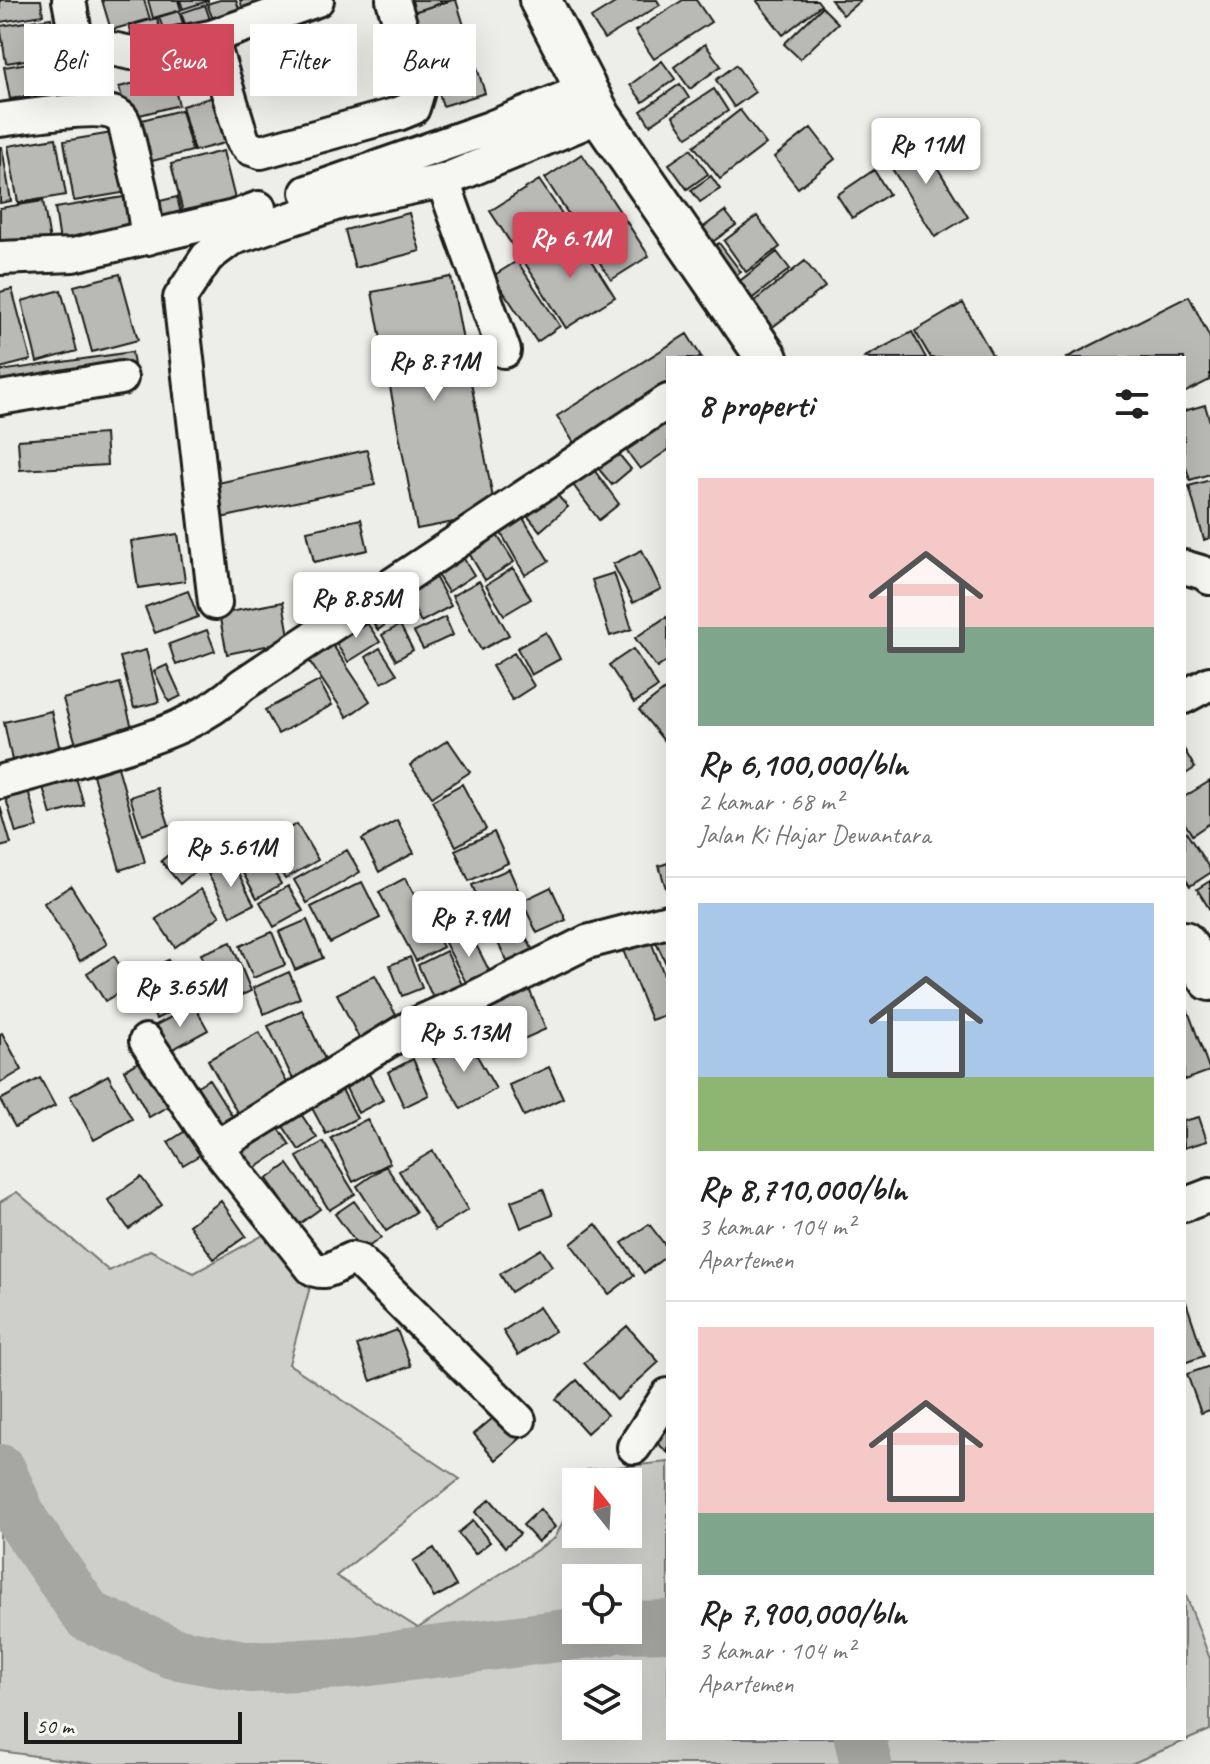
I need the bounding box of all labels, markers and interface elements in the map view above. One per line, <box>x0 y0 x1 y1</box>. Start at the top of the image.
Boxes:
chip: Beli <box>24 24 114 96</box>
chip: Sewa <box>130 24 234 96</box>
chip: Filter <box>250 24 357 96</box>
chip: Baru <box>373 24 476 96</box>
pin: Rp 11M <box>861 118 991 186</box>
text: Rp 11M <box>889 127 963 160</box>
pin: Rp 6.1M <box>496 212 644 280</box>
text: Rp 6.1M <box>531 221 609 254</box>
pin: Rp 8.71M <box>351 335 517 403</box>
text: Rp 8.71M <box>389 344 479 377</box>
icon: filters <box>1110 382 1154 426</box>
text: 8 properti <box>698 383 813 426</box>
icon: home <box>854 530 998 674</box>
pin: Rp 8.85M <box>273 572 439 640</box>
text: Rp 8.85M <box>311 581 401 614</box>
text: Rp 6,100,000/bln <box>698 742 908 785</box>
text: 2 kamar · 68 m² <box>698 785 843 818</box>
text: Jalan Ki Hajar Dewantara <box>698 818 930 851</box>
pin: Rp 5.61M <box>148 821 314 889</box>
text: Rp 5.61M <box>186 830 276 863</box>
pin: Rp 7.9M <box>395 891 543 959</box>
text: Rp 7.9M <box>430 900 508 933</box>
icon: home <box>854 955 998 1099</box>
pin: Rp 3.65M <box>97 961 263 1029</box>
text: Rp 3.65M <box>135 970 225 1003</box>
pin: Rp 5.13M <box>381 1006 547 1074</box>
text: Rp 5.13M <box>419 1015 509 1048</box>
text: Rp 8,710,000/bln <box>698 1167 907 1210</box>
text: 3 kamar · 104 m² <box>698 1210 854 1243</box>
text: Apartemen <box>698 1243 793 1276</box>
icon: home <box>854 1379 998 1523</box>
north arrow <box>562 1468 642 1548</box>
map controls <box>562 1468 642 1740</box>
button: locate <box>562 1564 642 1644</box>
text: Rp 7,900,000/bln <box>698 1591 906 1634</box>
text: 3 kamar · 104 m² <box>698 1634 854 1667</box>
button: layers <box>562 1660 642 1740</box>
text: Apartemen <box>698 1667 793 1700</box>
scale bar <box>24 1708 242 1744</box>
text: 50 m <box>36 1712 73 1740</box>

